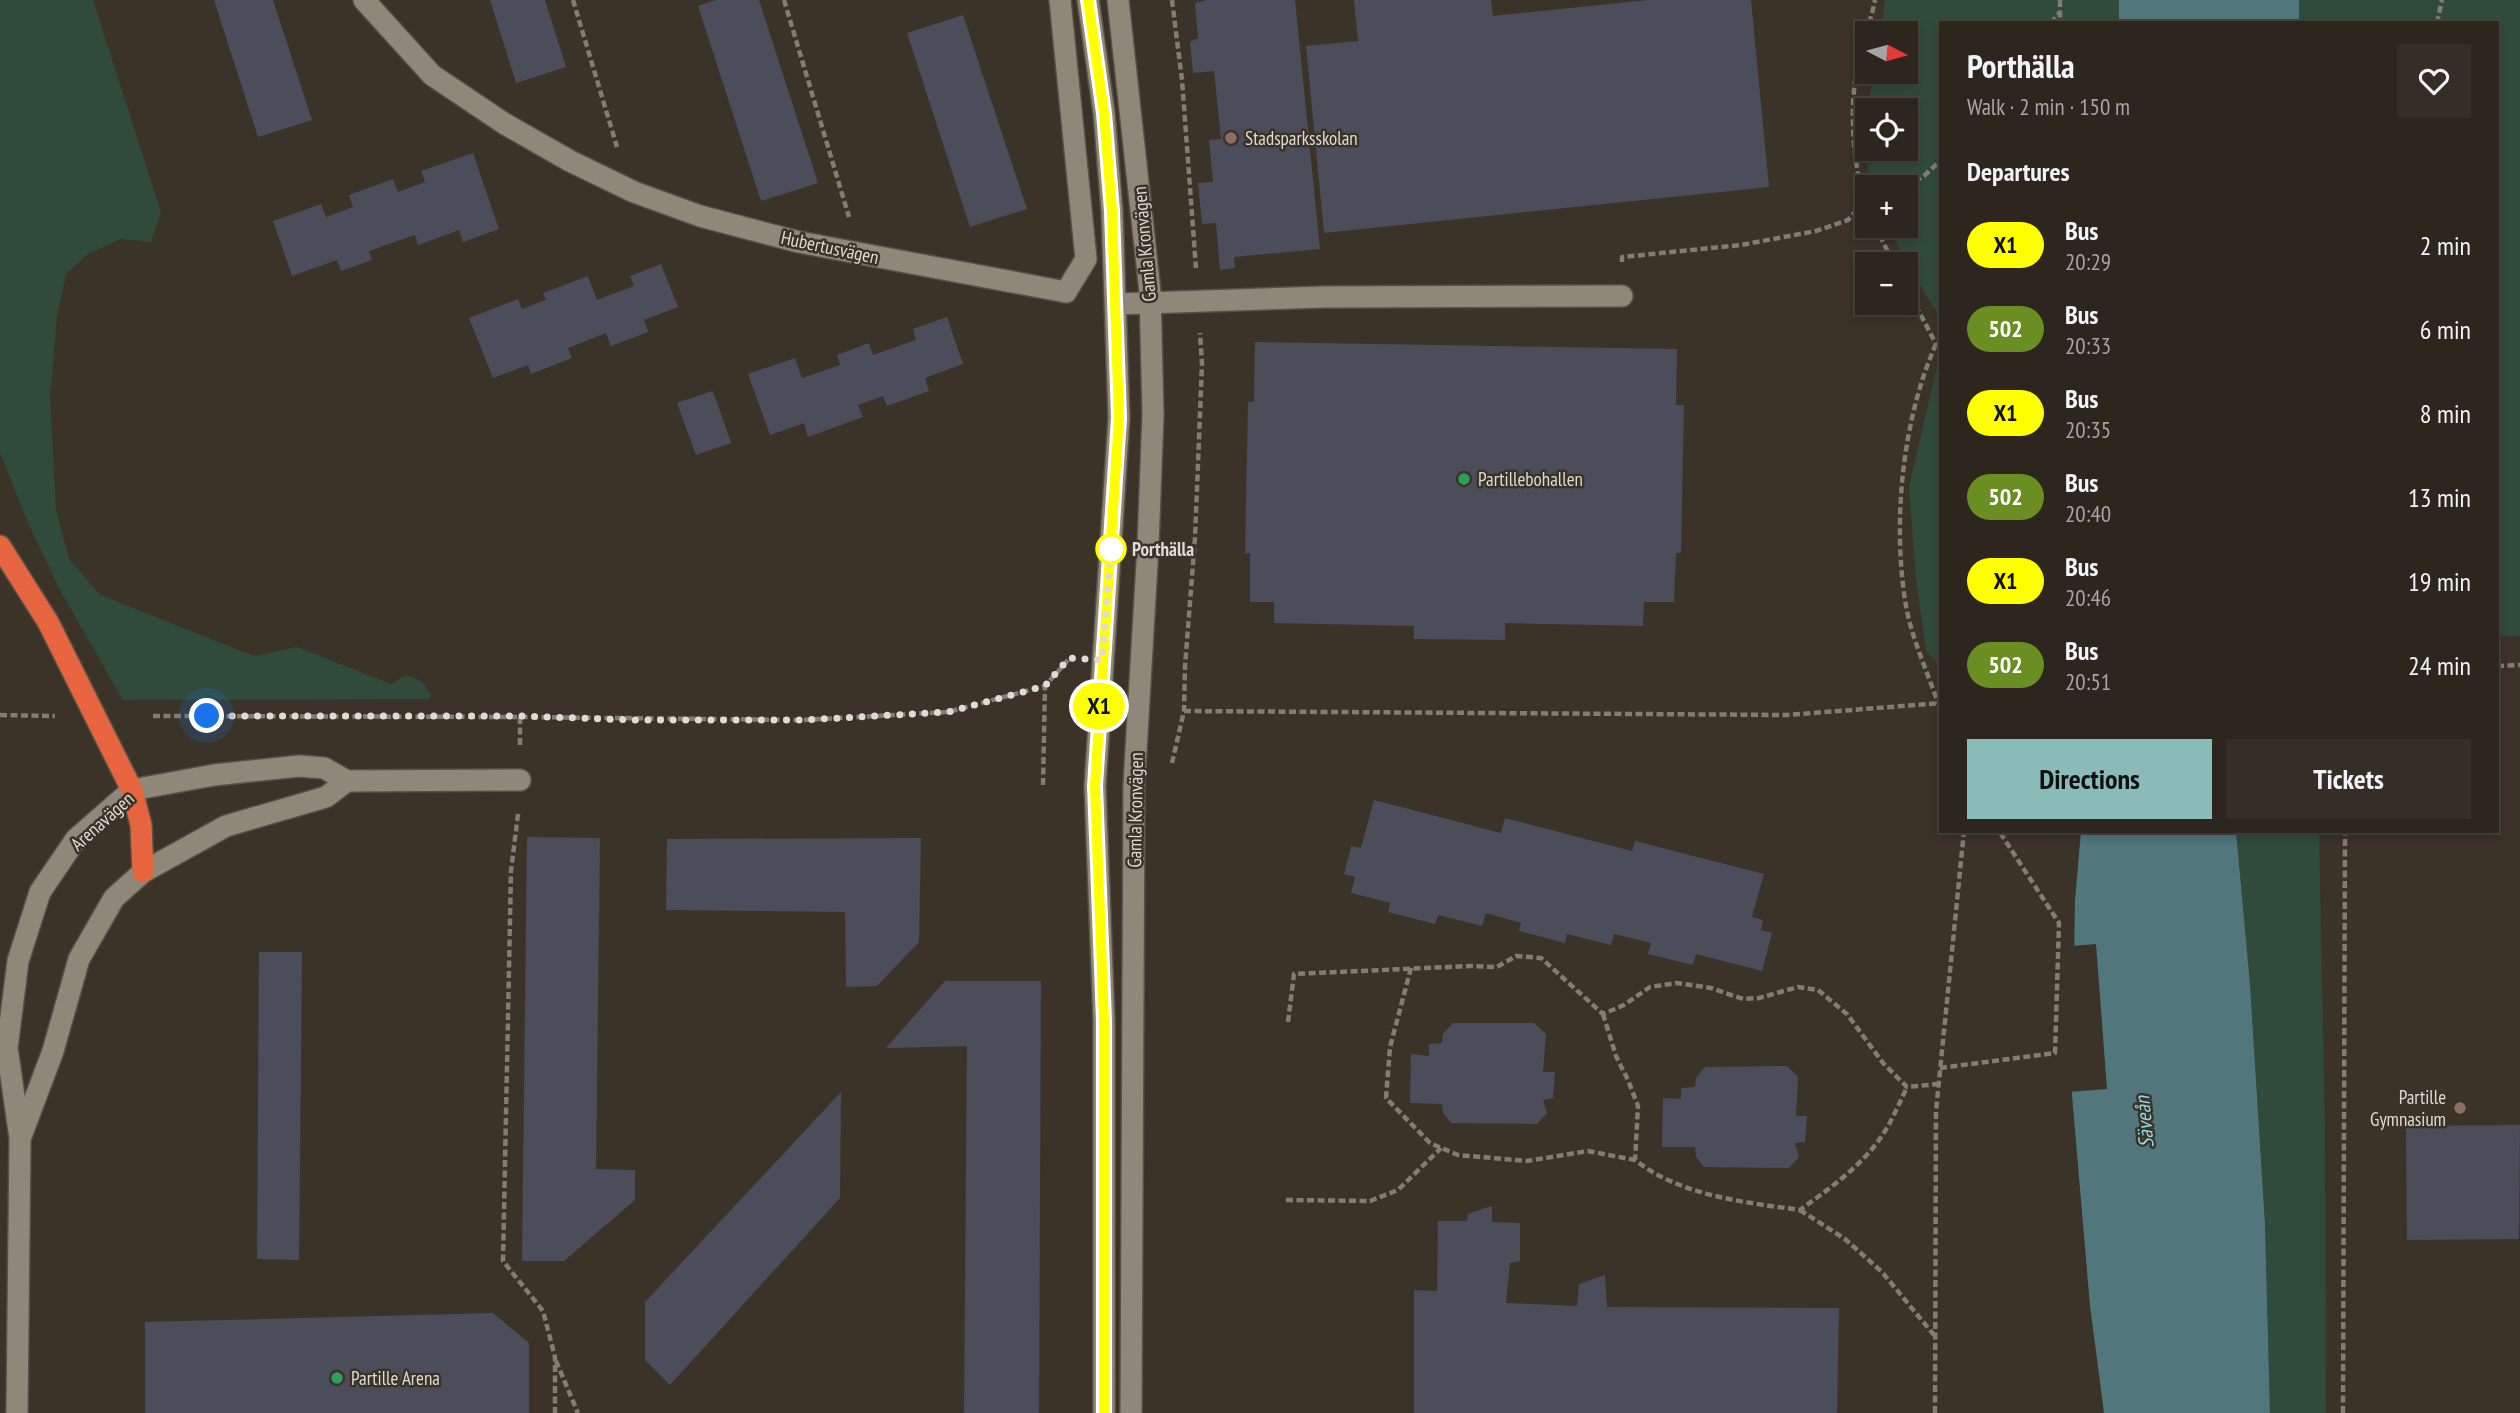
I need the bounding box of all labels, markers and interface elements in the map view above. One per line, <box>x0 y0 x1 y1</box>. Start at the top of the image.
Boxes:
north arrow <box>1855 21 1918 84</box>
map controls <box>1855 21 1918 315</box>
text: Porthälla <box>1967 44 2075 87</box>
button: heart <box>2397 44 2471 118</box>
text: Walk · 2 min · 150 m <box>1967 92 2130 121</box>
button: locate <box>1855 98 1918 161</box>
place label: Stadsparksskolan <box>1245 126 1358 150</box>
marker: Stadsparksskolan <box>1223 130 1239 146</box>
text: Departures <box>1967 155 2070 188</box>
button: + <box>1855 175 1918 238</box>
street label: Gamla Kronvägen <box>1127 185 1161 303</box>
text: Bus <box>2065 214 2098 247</box>
street label: Hubertusvägen <box>779 225 881 269</box>
text: X1 <box>1993 229 2018 260</box>
text: 2 min <box>2420 229 2471 262</box>
text: 20:29 <box>2065 247 2111 276</box>
button: − <box>1855 252 1918 315</box>
text: Bus <box>2065 298 2098 331</box>
text: 502 <box>1988 313 2023 344</box>
text: 6 min <box>2420 313 2471 346</box>
text: 20:33 <box>2065 331 2111 360</box>
text: Bus <box>2065 382 2098 415</box>
text: X1 <box>1993 397 2018 428</box>
text: 8 min <box>2420 397 2471 430</box>
text: 20:35 <box>2065 415 2111 444</box>
text: Bus <box>2065 466 2098 499</box>
place label: Partillebohallen <box>1478 467 1583 491</box>
marker: Partillebohallen <box>1456 471 1472 487</box>
text: 502 <box>1988 481 2023 512</box>
text: 13 min <box>2408 481 2471 514</box>
text: 20:40 <box>2065 499 2111 528</box>
marker: Porthälla <box>1096 534 1126 564</box>
place label: Porthälla <box>1132 537 1194 561</box>
text: Bus <box>2065 550 2098 583</box>
text: X1 <box>1993 565 2018 596</box>
text: 19 min <box>2408 565 2471 598</box>
text: 20:46 <box>2065 583 2111 612</box>
text: Bus <box>2065 634 2098 667</box>
text: 502 <box>1988 649 2023 680</box>
text: 24 min <box>2408 649 2471 682</box>
text: 20:51 <box>2065 667 2111 696</box>
line badge: X1 <box>1068 683 1130 729</box>
text: X1 <box>1087 690 1111 721</box>
your location <box>189 698 224 733</box>
button: Directions <box>1967 739 2212 819</box>
button: Tickets <box>2226 739 2471 819</box>
street label: Gamla Kronvägen <box>1122 752 1148 868</box>
street label: Arenavägen <box>65 786 139 856</box>
place label: Partille Gymnasium <box>2370 1085 2446 1131</box>
water label: Säveån <box>2128 1093 2160 1149</box>
marker: Partille Gymnasium <box>2452 1100 2468 1116</box>
place label: Partille Arena <box>351 1366 440 1390</box>
marker: Partille Arena <box>329 1370 345 1386</box>

